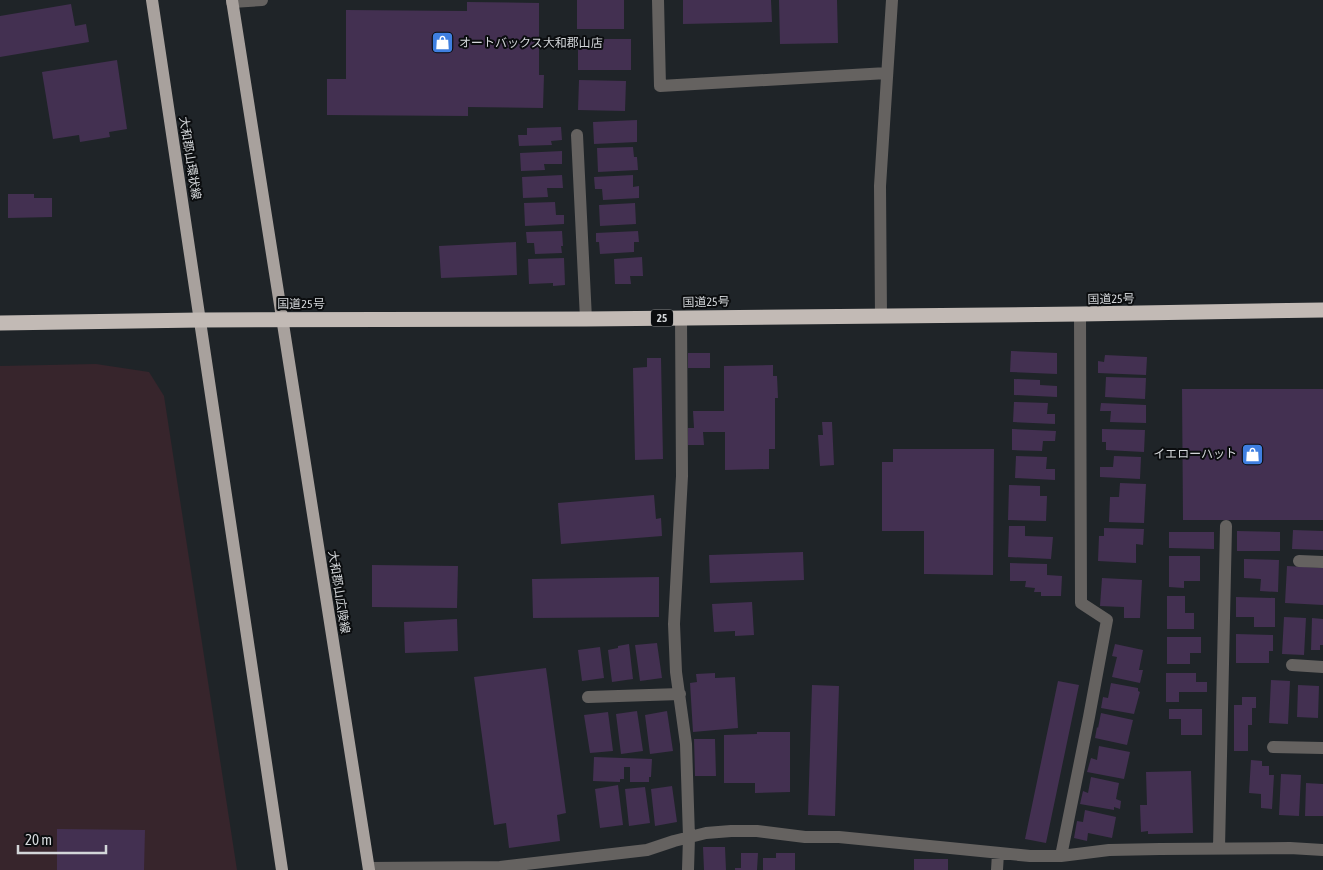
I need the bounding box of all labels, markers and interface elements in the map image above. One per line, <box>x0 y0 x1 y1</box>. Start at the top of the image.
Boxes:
shop icon: オートバックス大和郡山店 <box>431 31 455 55</box>
place label: オートバックス大和郡山店 <box>459 36 603 50</box>
street label: 大和郡山環状線 <box>177 115 203 201</box>
street label: 国道25号 <box>1087 292 1135 306</box>
street label: 国道25号 <box>682 295 730 309</box>
street label: 国道25号 <box>277 297 325 311</box>
road number: 25 <box>651 310 673 326</box>
shop icon: イエローハット <box>1241 442 1265 466</box>
place label: イエローハット <box>1153 447 1237 461</box>
street label: 大和郡山広陵線 <box>326 549 352 635</box>
scale bar <box>18 822 105 854</box>
text: 20 m <box>25 831 52 848</box>

